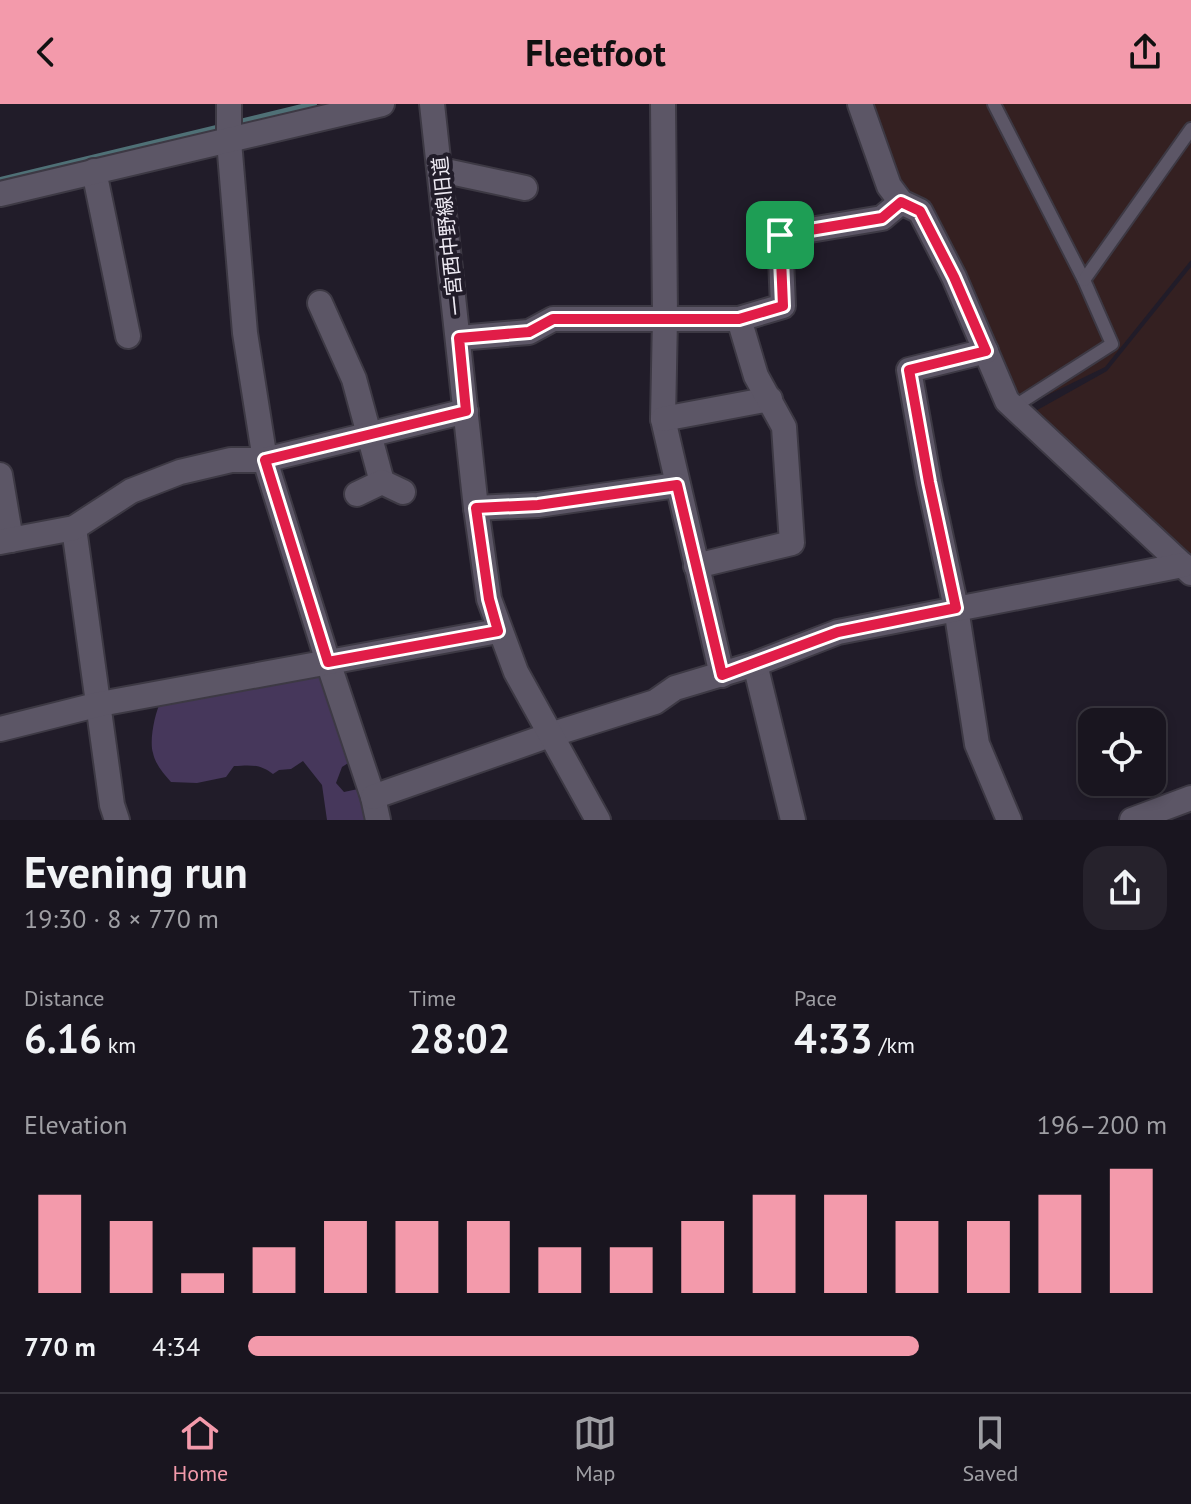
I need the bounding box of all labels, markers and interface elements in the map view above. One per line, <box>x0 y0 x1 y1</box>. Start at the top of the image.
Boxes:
text: Fleetfoot <box>525 29 666 76</box>
icon: back <box>24 30 68 74</box>
icon: share <box>1123 30 1167 74</box>
street label: 一宮西中野線旧道 <box>427 155 469 317</box>
pin <box>746 201 814 269</box>
icon: arrive <box>758 213 802 257</box>
map controls <box>1078 708 1166 796</box>
button: locate <box>1078 708 1166 796</box>
text: Evening run <box>24 843 248 900</box>
button: share <box>1083 846 1167 930</box>
text: 19:30 · 8 × 770 m <box>24 902 219 935</box>
text: Distance <box>24 984 105 1012</box>
text: Time <box>409 984 456 1012</box>
text: Pace <box>794 984 837 1012</box>
text: 6.16 <box>24 1012 102 1064</box>
text: 28:02 <box>409 1012 510 1064</box>
text: 4:33 <box>794 1012 873 1064</box>
text: km <box>102 1031 136 1059</box>
text: /km <box>873 1031 915 1059</box>
text: Elevation <box>24 1108 128 1141</box>
text: 196–200 m <box>1037 1108 1167 1141</box>
text: 770 m <box>24 1330 96 1363</box>
text: 4:34 <box>152 1330 200 1363</box>
tab: Home <box>173 1411 228 1487</box>
tab: Map <box>573 1411 617 1487</box>
tab: Saved <box>962 1411 1018 1487</box>

